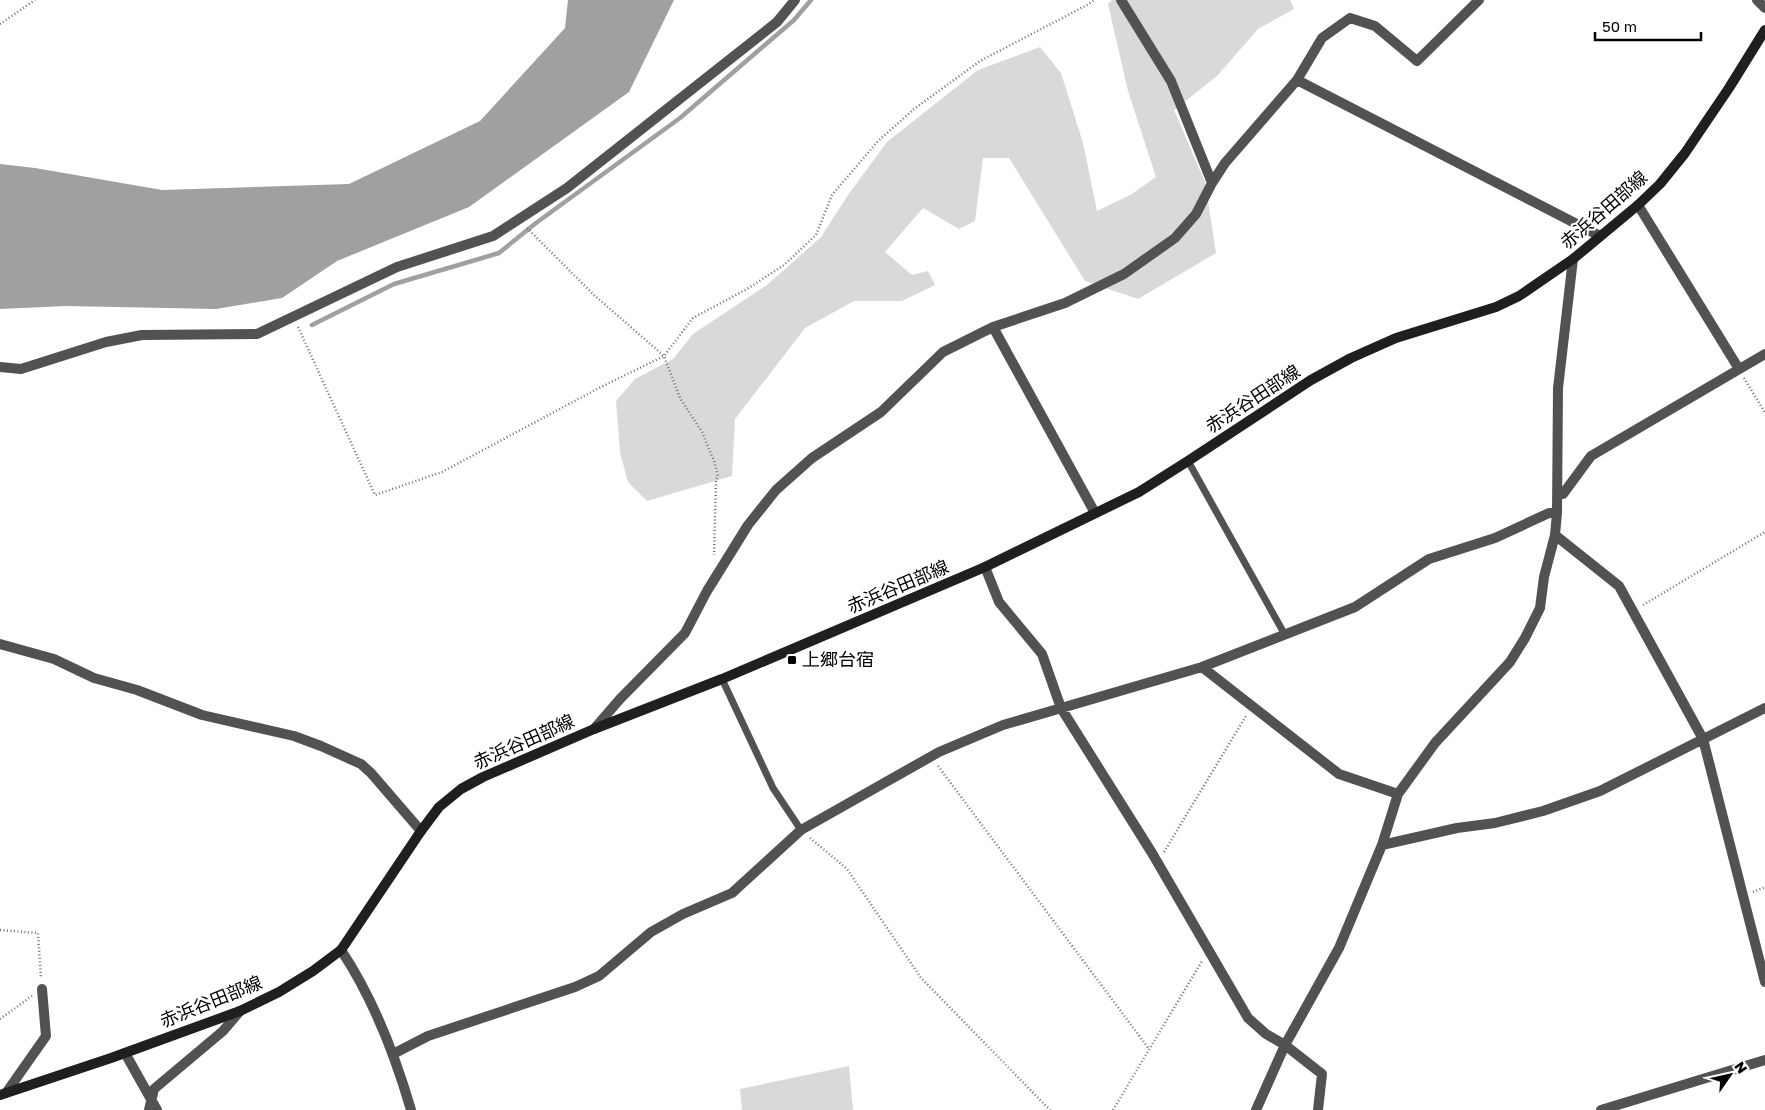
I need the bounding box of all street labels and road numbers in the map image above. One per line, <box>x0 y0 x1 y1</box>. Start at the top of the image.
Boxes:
street label: 赤浜谷田部線 <box>1555 166 1651 253</box>
street label: 赤浜谷田部線 <box>1201 360 1304 437</box>
street label: 赤浜谷田部線 <box>844 555 952 617</box>
street label: 赤浜谷田部線 <box>470 709 577 773</box>
street label: 赤浜谷田部線 <box>156 971 265 1032</box>

